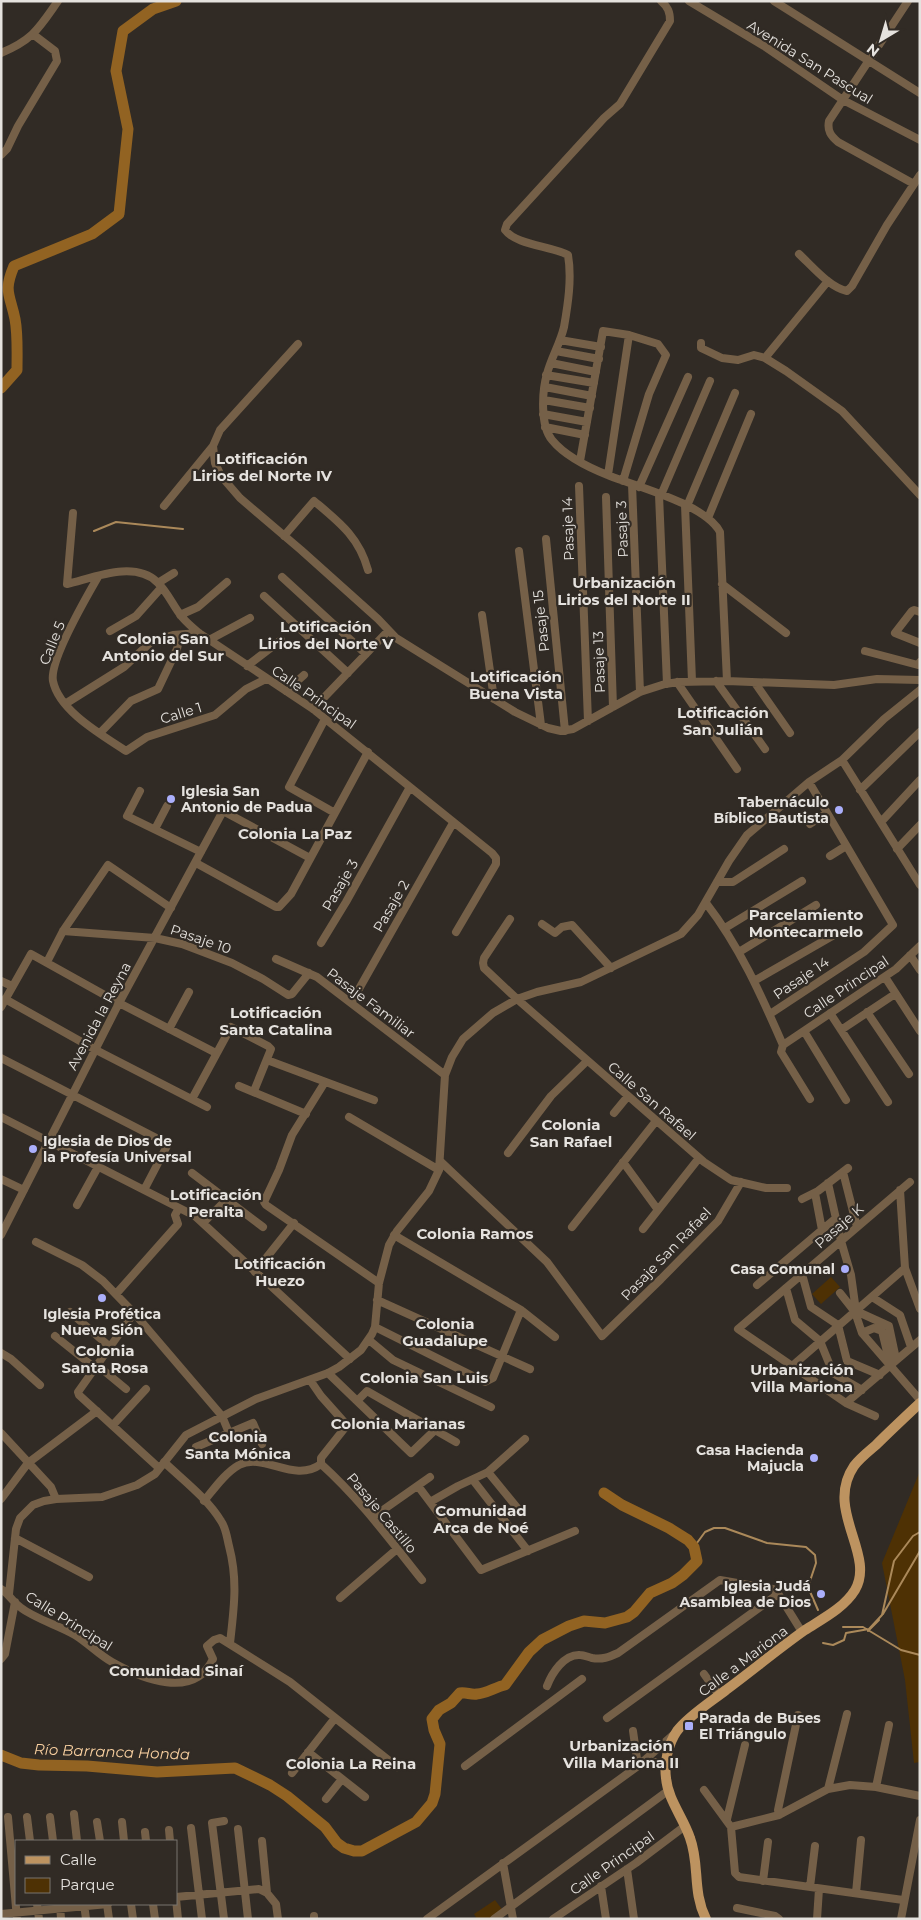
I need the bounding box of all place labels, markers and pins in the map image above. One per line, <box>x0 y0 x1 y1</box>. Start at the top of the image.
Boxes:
place label: Iglesia San Antonio de Padua <box>180 782 313 816</box>
marker: Iglesia San Antonio de Padua <box>165 793 177 805</box>
place label: Tabernáculo Bíblico Bautista <box>713 793 829 827</box>
marker: Tabernáculo Bíblico Bautista <box>833 804 845 816</box>
place label: Iglesia de Dios de la Profesía Universal <box>43 1132 192 1166</box>
marker: Iglesia de Dios de la Profesía Universal <box>27 1143 39 1155</box>
place label: Casa Comunal <box>730 1260 835 1278</box>
marker: Casa Comunal <box>839 1263 851 1275</box>
marker: Iglesia Profética Nueva Sión <box>96 1292 108 1304</box>
place label: Iglesia Profética Nueva Sión <box>43 1305 161 1339</box>
place label: Casa Hacienda Majucla <box>696 1441 804 1475</box>
marker: Casa Hacienda Majucla <box>808 1452 820 1464</box>
place label: Iglesia Judá Asamblea de Dios <box>679 1577 812 1611</box>
marker: Iglesia Judá Asamblea de Dios <box>815 1588 827 1600</box>
place label: Parada de Buses El Triángulo <box>699 1709 821 1743</box>
marker: Parada de Buses El Triángulo <box>683 1720 695 1732</box>

